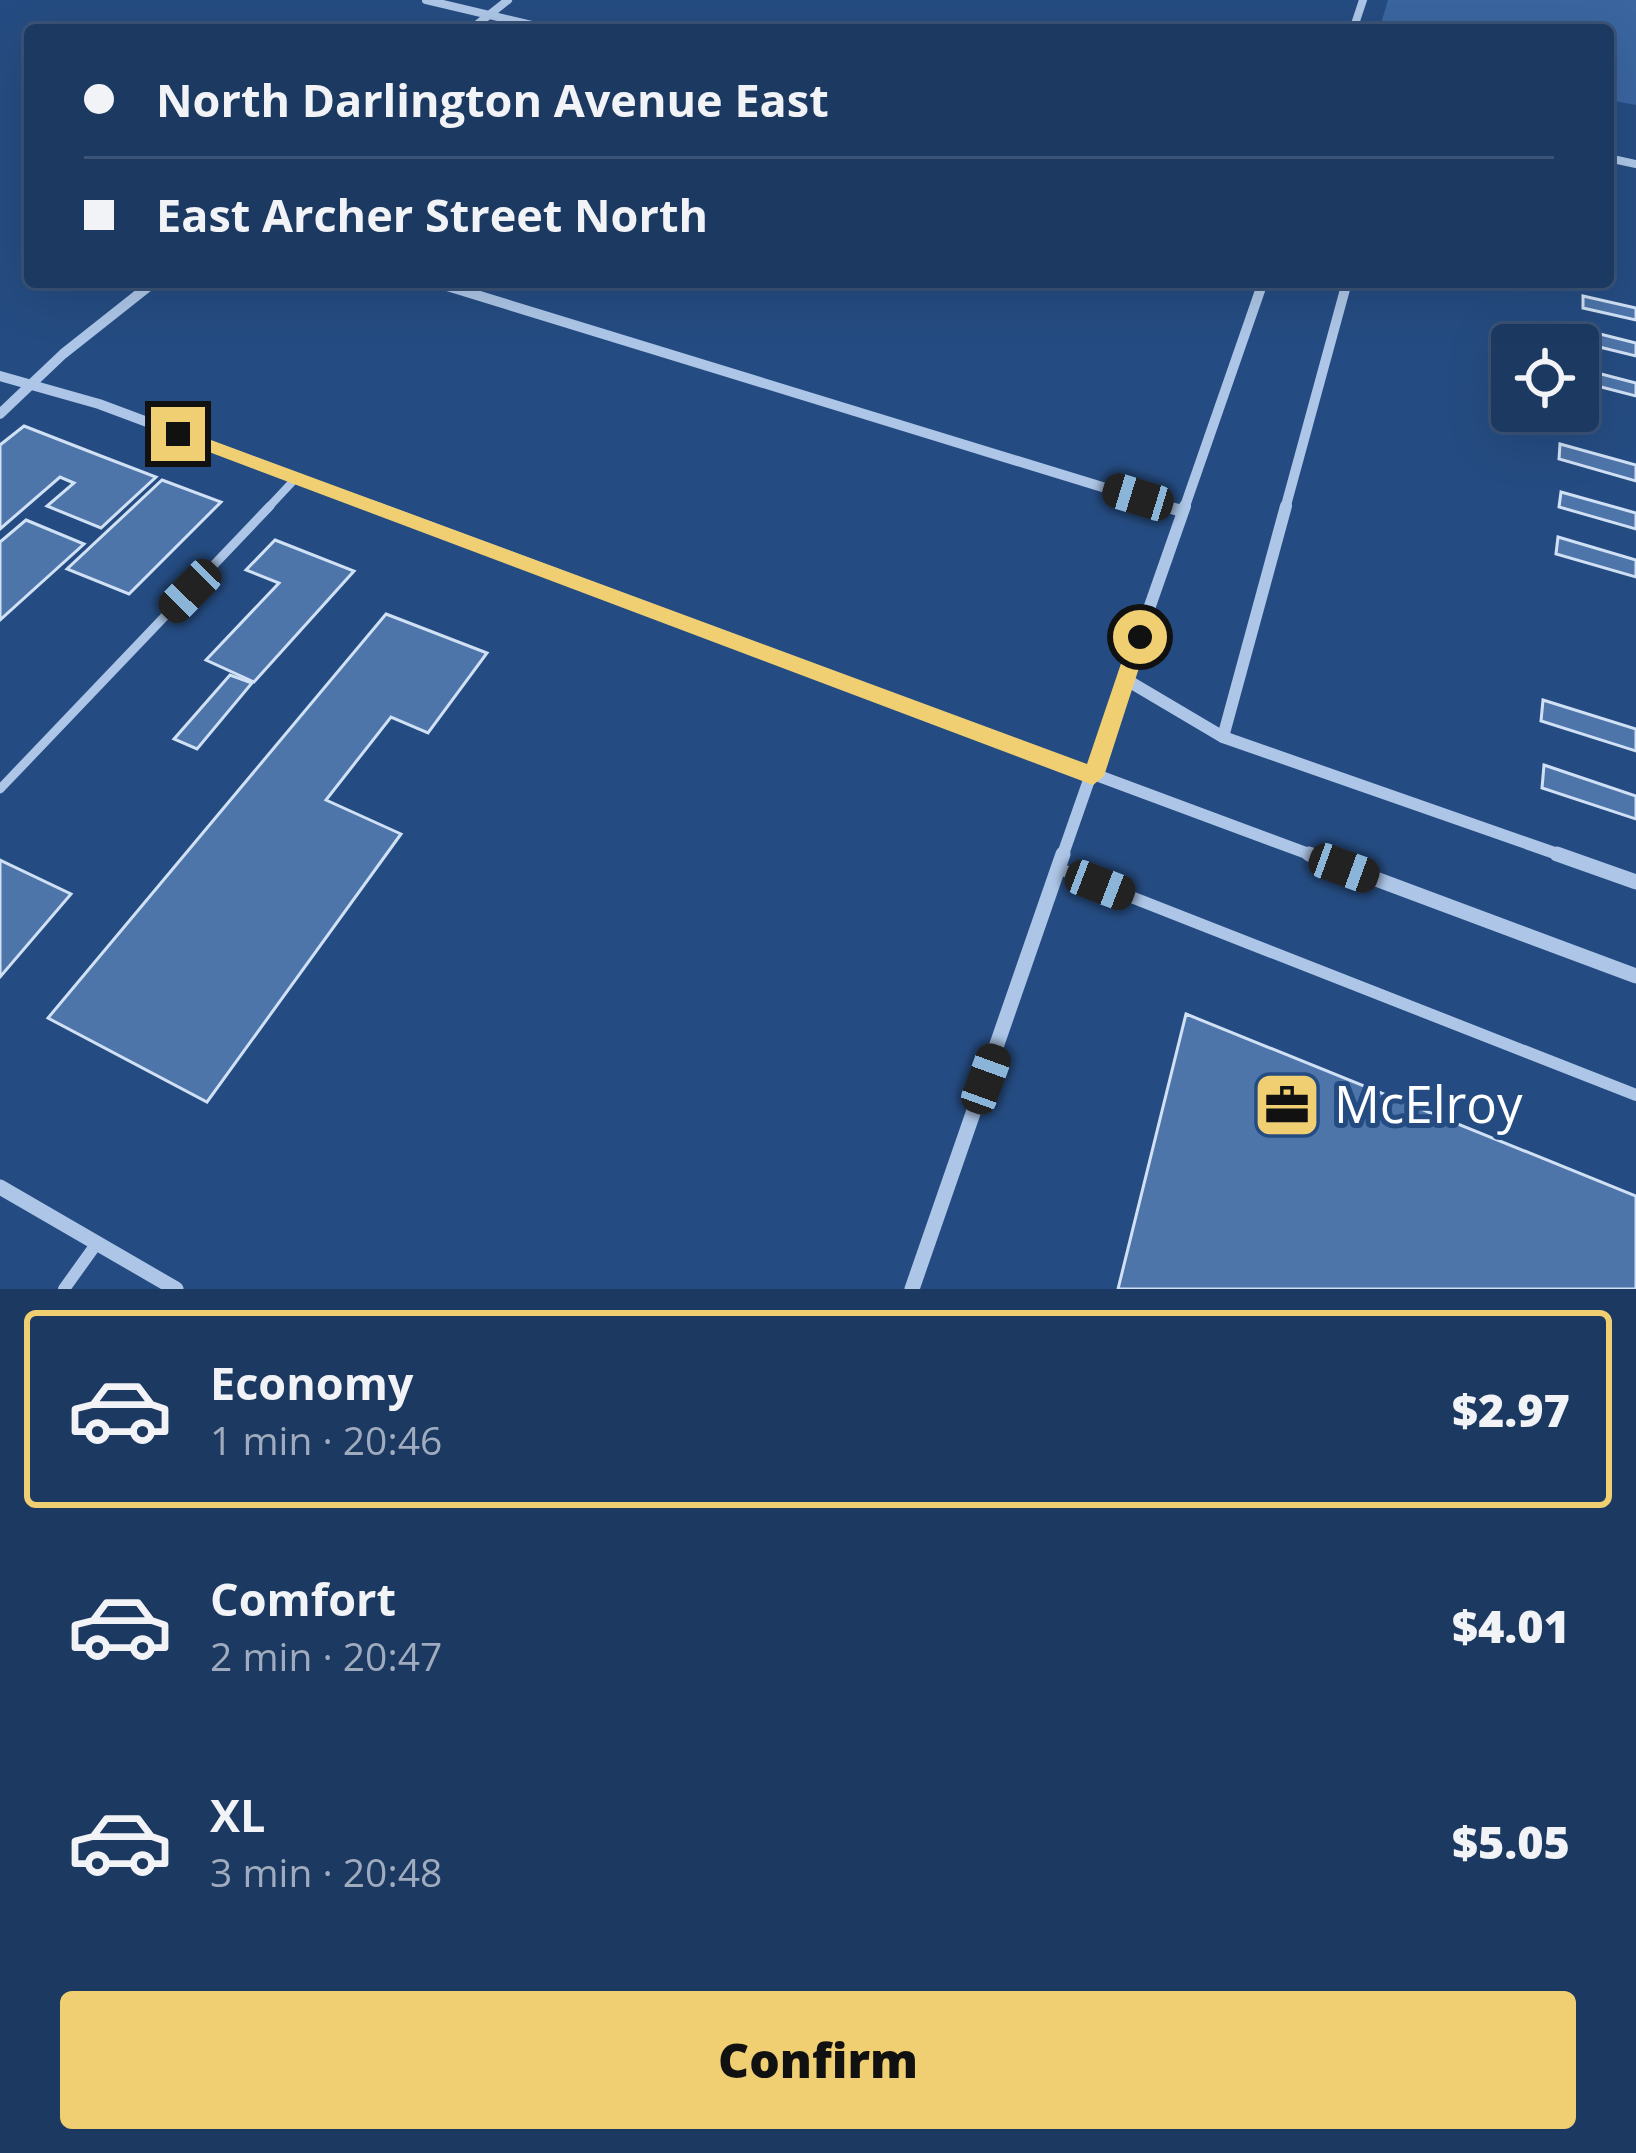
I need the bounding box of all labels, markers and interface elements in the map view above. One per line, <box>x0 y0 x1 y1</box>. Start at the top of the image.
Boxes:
text: North Darlington Avenue East <box>156 69 829 130</box>
text: East Archer Street North <box>156 184 708 245</box>
map controls <box>1491 324 1599 432</box>
button: locate <box>1491 324 1599 432</box>
route end <box>151 407 205 461</box>
car <box>1098 469 1178 525</box>
car <box>152 553 228 629</box>
route start <box>1113 610 1167 664</box>
car <box>1304 839 1384 897</box>
car <box>1060 855 1140 915</box>
car <box>957 1039 1015 1119</box>
place label: McElroy <box>1334 1068 1523 1138</box>
office icon: McElroy <box>1252 1070 1322 1140</box>
text: Economy <box>210 1352 413 1413</box>
icon: car <box>66 1355 174 1463</box>
text: $2.97 <box>1452 1379 1570 1440</box>
text: 1 min · 20:46 <box>210 1413 442 1466</box>
text: Comfort <box>210 1568 396 1629</box>
icon: car <box>66 1571 174 1679</box>
text: $4.01 <box>1452 1595 1570 1656</box>
text: 2 min · 20:47 <box>210 1629 442 1682</box>
text: XL <box>210 1784 265 1845</box>
icon: car <box>66 1787 174 1895</box>
text: $5.05 <box>1452 1811 1570 1872</box>
text: 3 min · 20:48 <box>210 1845 442 1898</box>
button: Confirm <box>60 1991 1576 2129</box>

